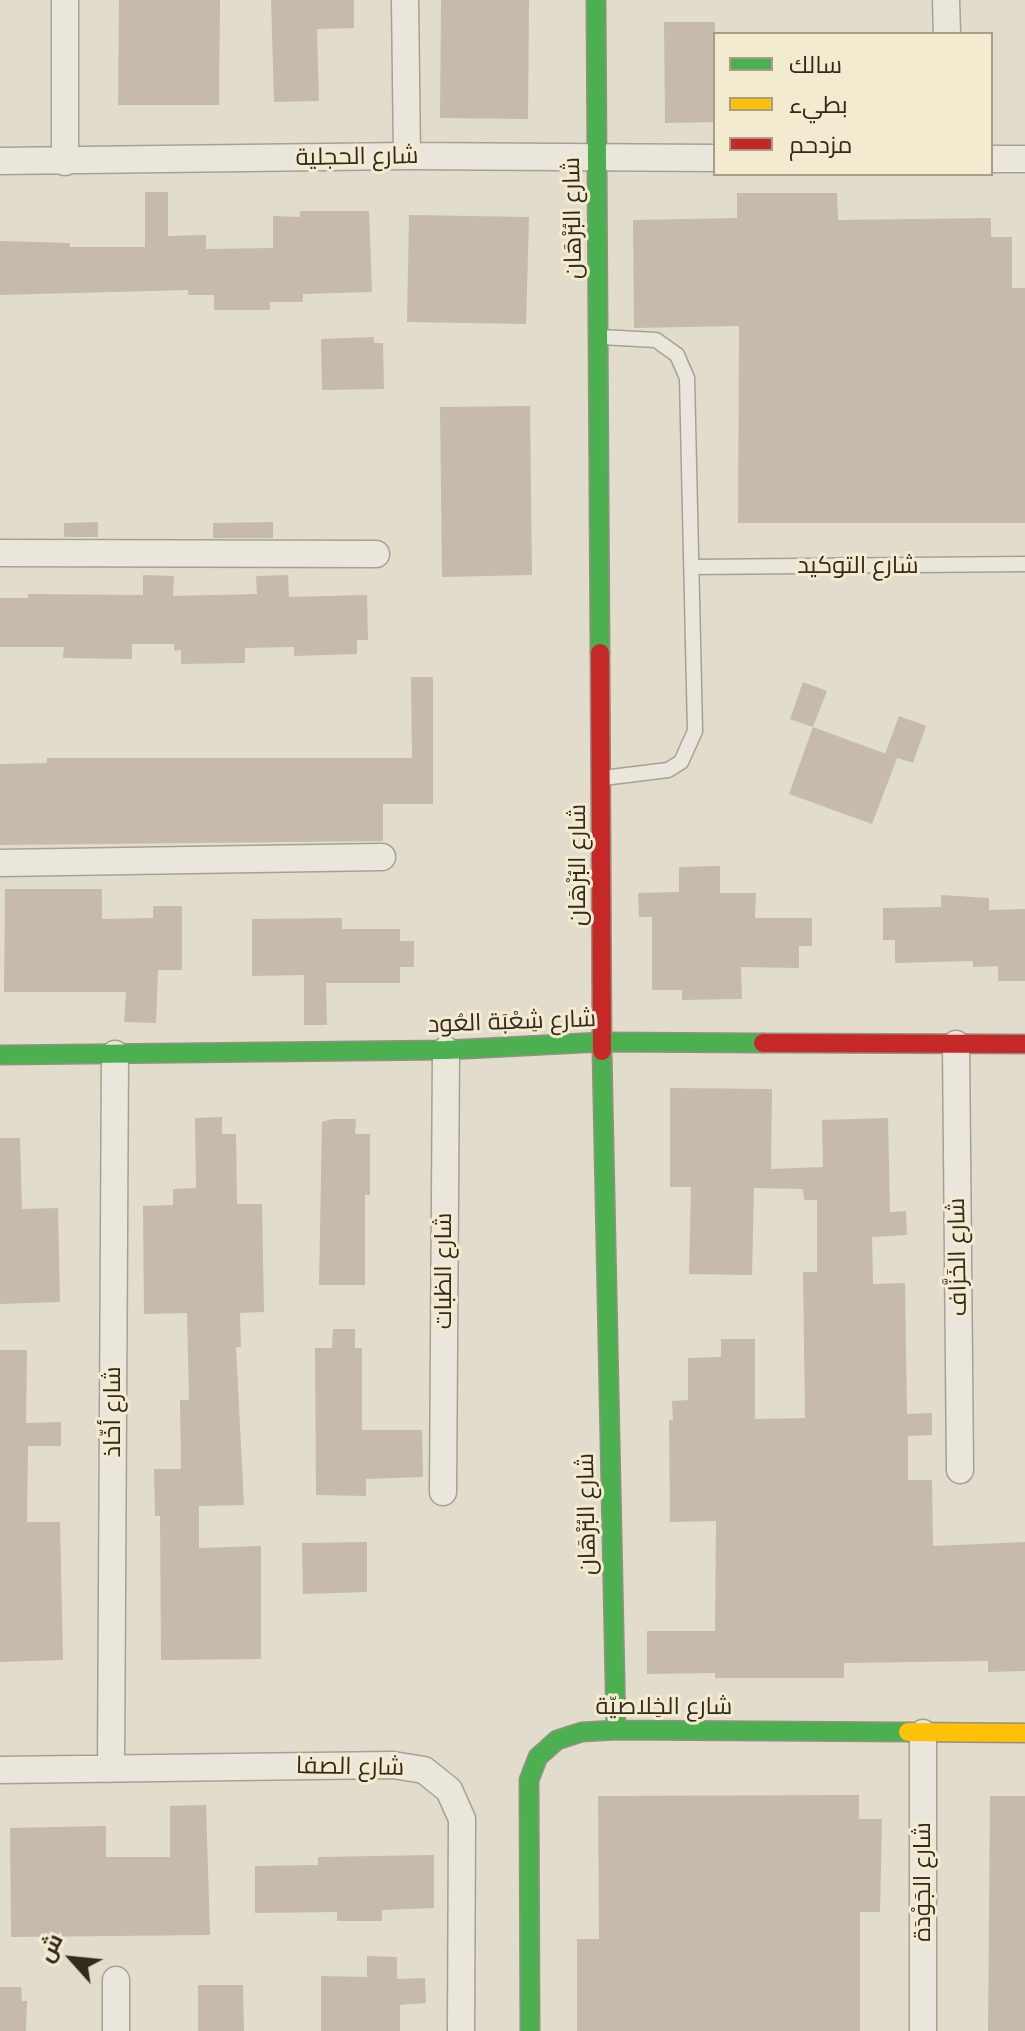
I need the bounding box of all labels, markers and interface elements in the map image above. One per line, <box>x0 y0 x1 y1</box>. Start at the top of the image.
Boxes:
legend <box>713 32 993 176</box>
text: سالك <box>789 51 842 79</box>
text: بطيء <box>789 91 848 119</box>
text: مزدحم <box>789 131 852 159</box>
street label: شارع الحجلية <box>295 142 419 172</box>
street label: شارع البُرْهَان <box>558 157 588 279</box>
street label: شارع التوكيد <box>797 552 919 580</box>
street label: شارع البُرْهَان <box>564 804 592 926</box>
street label: شارع شِعْبَة العُود <box>427 1005 597 1039</box>
street label: شارع الخَزَّاف <box>943 1197 973 1317</box>
street label: شارع الظبات <box>430 1213 458 1329</box>
street label: شارع أخّاذ <box>99 1366 127 1458</box>
street label: شارع البُرْهَان <box>572 1453 602 1575</box>
street label: شارع الخِلاصيّة <box>596 1693 732 1721</box>
street label: شارع الصفا <box>296 1752 404 1782</box>
street label: شارع الجَوْدَة <box>909 1822 937 1942</box>
north arrow <box>32 1919 112 1999</box>
text: ش <box>33 1930 68 1966</box>

